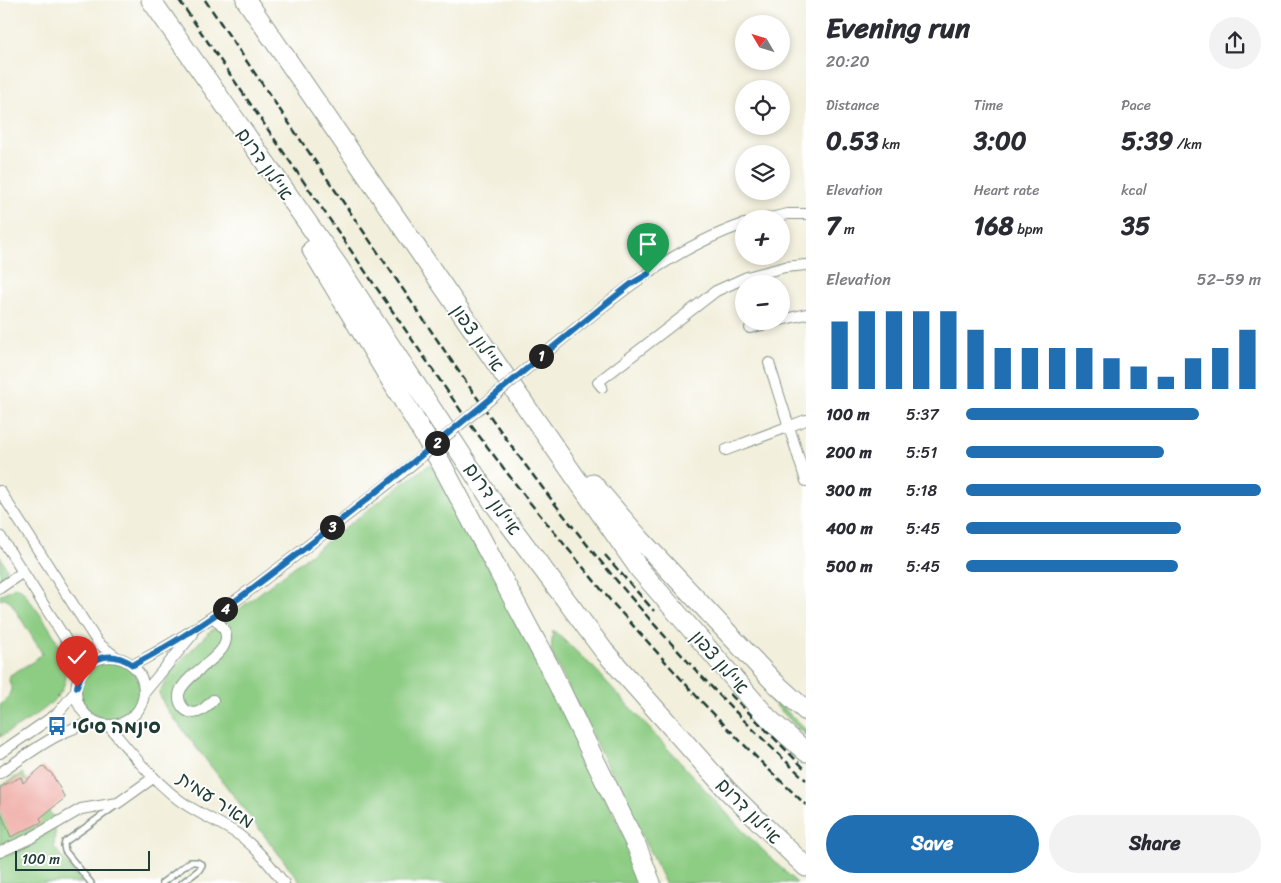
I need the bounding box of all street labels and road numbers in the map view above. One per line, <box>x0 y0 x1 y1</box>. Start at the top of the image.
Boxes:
street label: איילון דרום <box>228 120 302 208</box>
street label: איילון צפון <box>442 297 514 379</box>
street label: איילון דרום <box>456 455 530 543</box>
street label: איילון צפון <box>682 622 758 702</box>
street label: מאיר עמית <box>170 762 261 838</box>
street label: איילון דרום <box>708 770 790 852</box>

